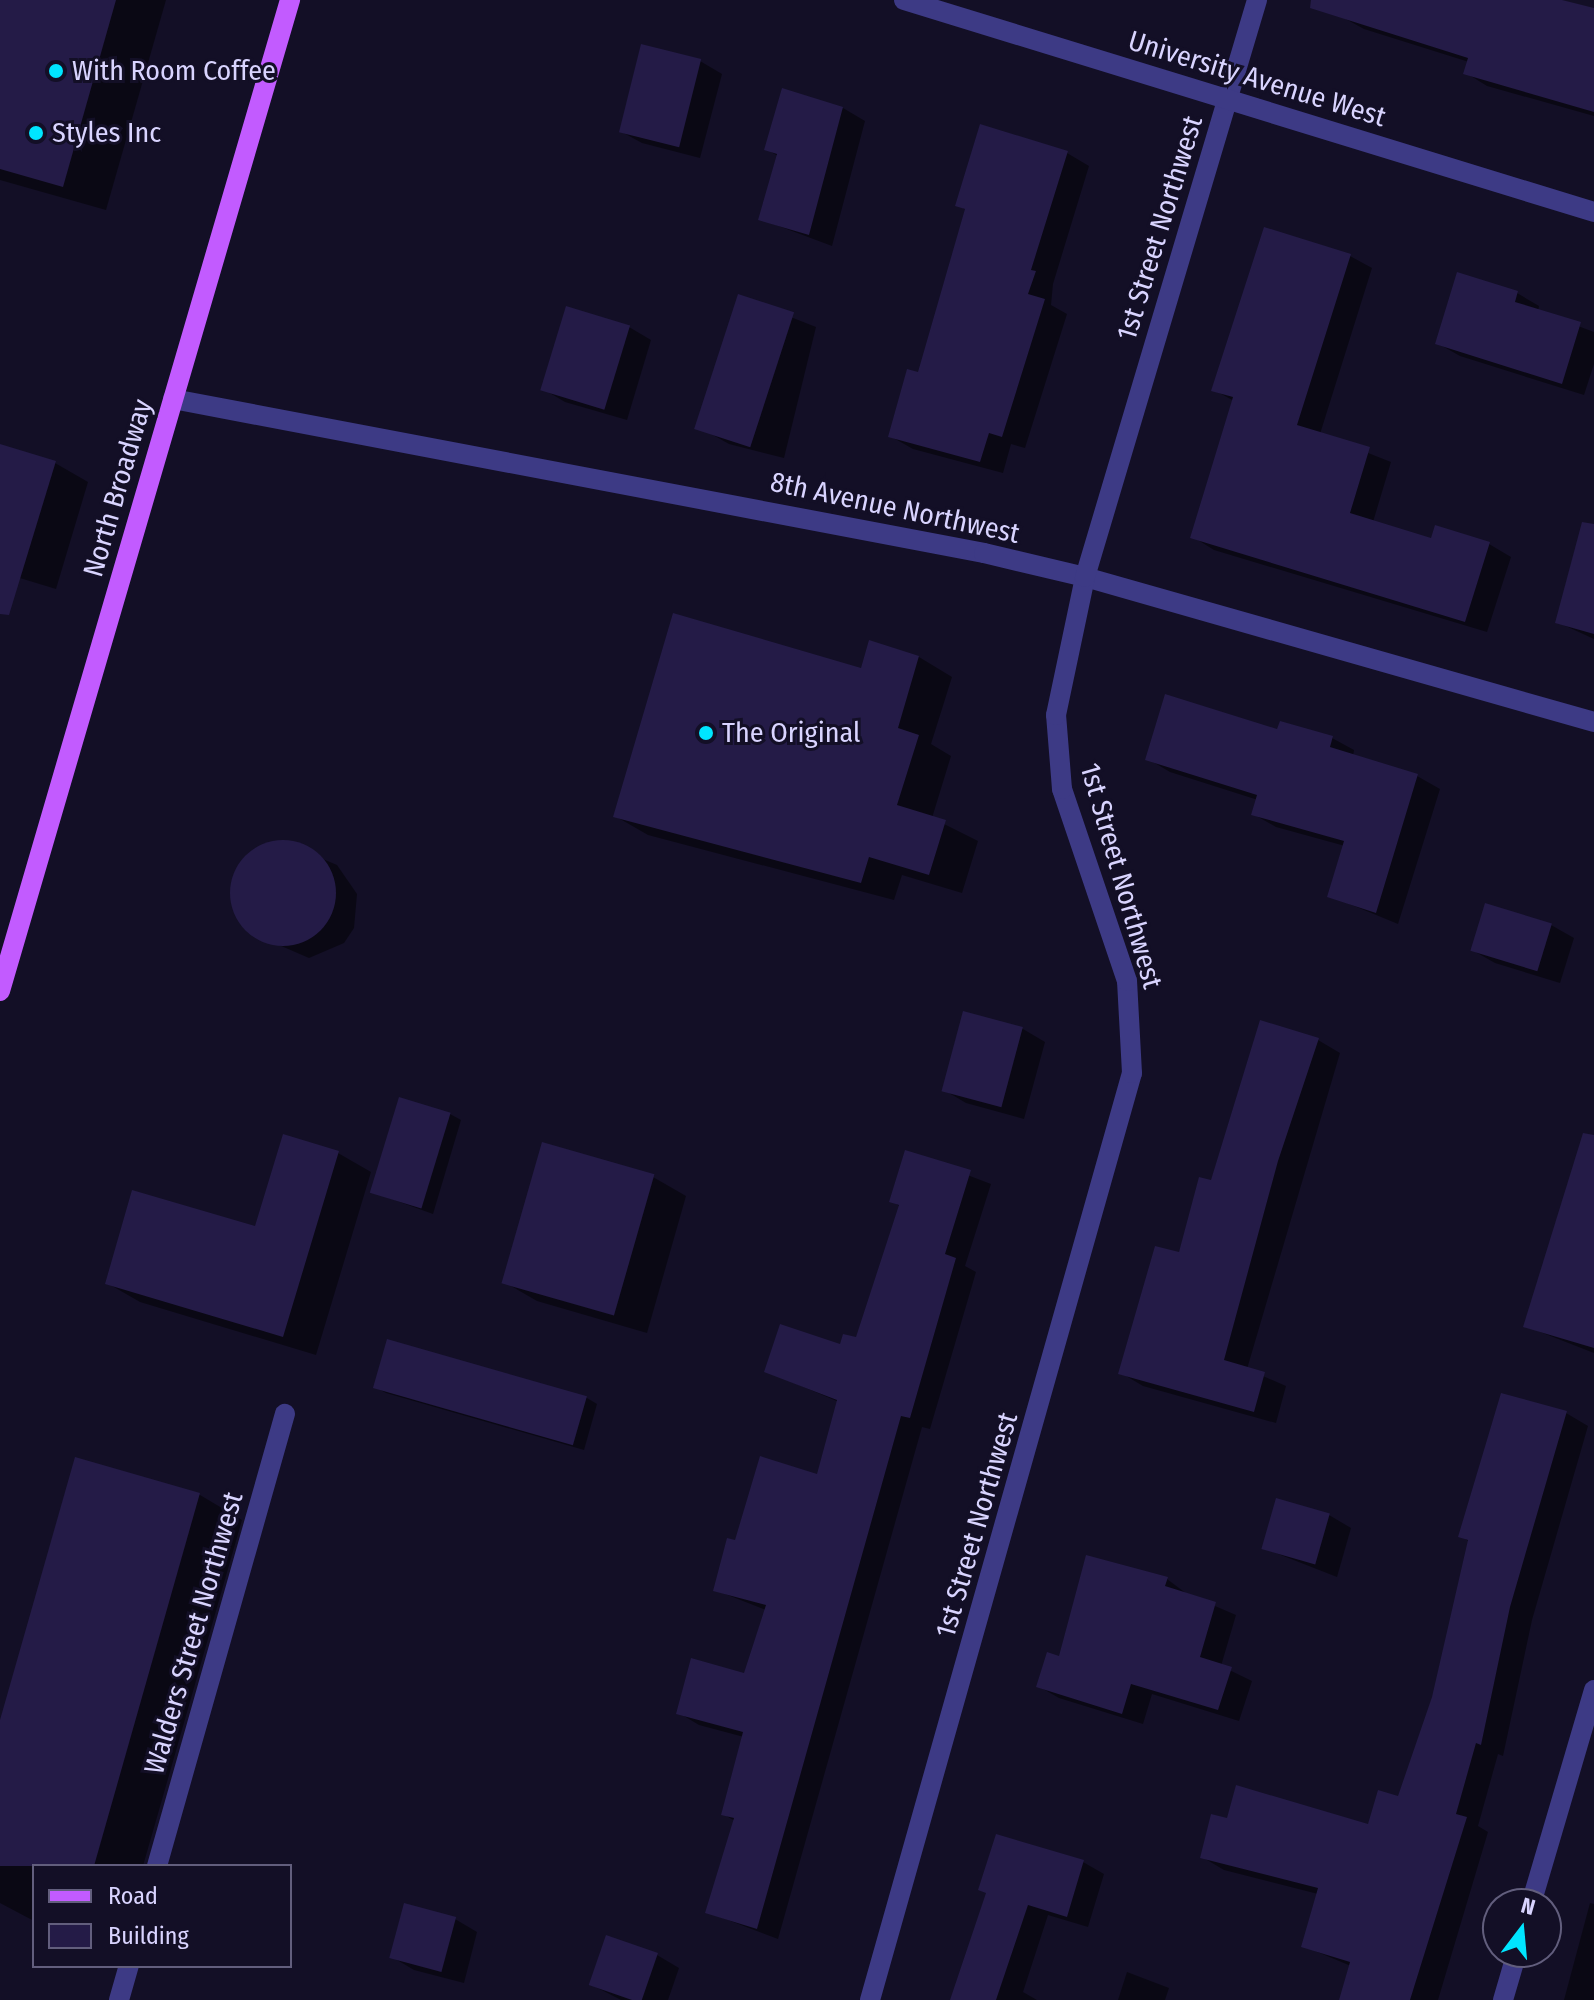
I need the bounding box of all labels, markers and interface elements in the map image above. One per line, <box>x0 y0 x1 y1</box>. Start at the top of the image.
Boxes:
street label: University Avenue West <box>1124 24 1390 134</box>
place label: With Room Coffee <box>72 54 276 88</box>
marker: With Room Coffee <box>47 62 65 80</box>
street label: 1st Street Northwest <box>1110 112 1210 344</box>
place label: Styles Inc <box>52 116 161 150</box>
marker: Styles Inc <box>27 124 45 142</box>
street label: North Broadway <box>77 395 159 581</box>
street label: 8th Avenue Northwest <box>767 465 1023 551</box>
place label: The Original <box>722 716 860 750</box>
marker: The Original <box>697 724 715 742</box>
street label: 1st Street Northwest <box>1073 760 1169 992</box>
street label: 1st Street Northwest <box>929 1409 1025 1641</box>
street label: Walders Street Northwest <box>138 1488 250 1778</box>
legend <box>32 1864 292 1968</box>
text: Road <box>108 1882 158 1910</box>
north arrow <box>1482 1888 1562 1968</box>
text: N <box>1518 1892 1538 1921</box>
text: Building <box>108 1922 189 1950</box>

